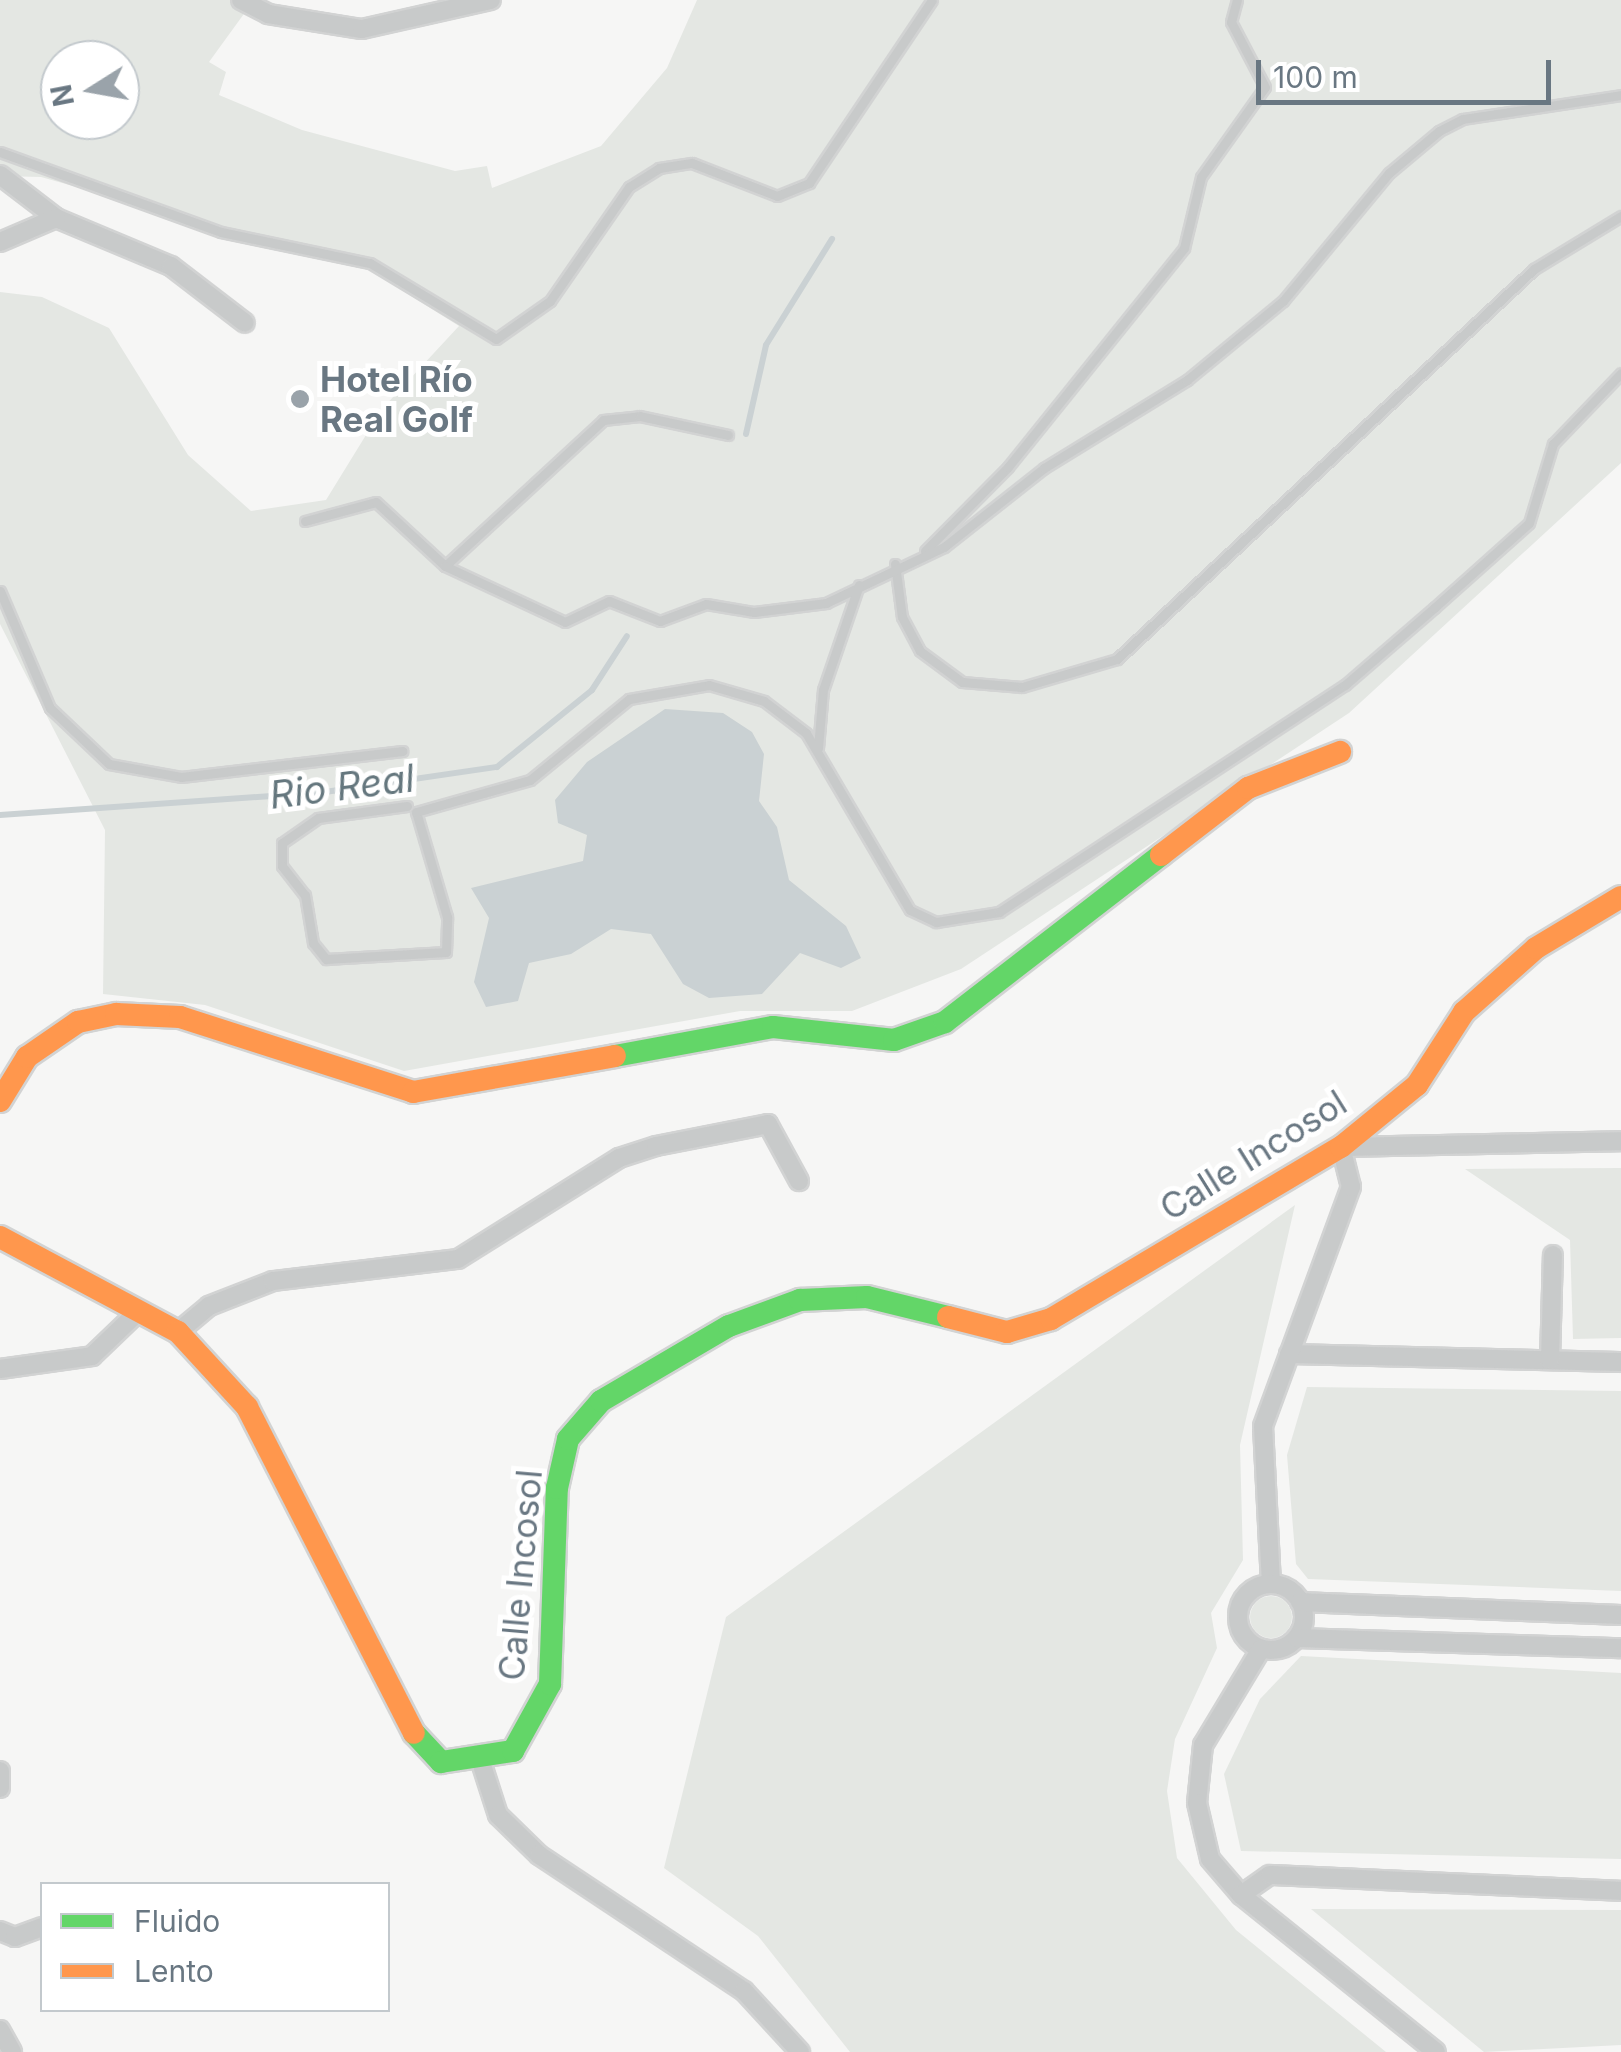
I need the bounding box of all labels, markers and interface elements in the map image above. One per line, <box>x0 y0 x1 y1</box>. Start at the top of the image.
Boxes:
north arrow <box>40 40 140 140</box>
scale bar <box>1261 40 1556 102</box>
text: 100 m <box>1273 59 1358 95</box>
text: N <box>44 82 81 109</box>
place label: Hotel Río Real Golf <box>320 358 473 440</box>
marker: Hotel Río Real Golf <box>289 388 311 410</box>
water label: Rio Real <box>267 756 417 818</box>
street label: Calle Incosol <box>1152 1081 1354 1229</box>
street label: Calle Incosol <box>490 1468 550 1682</box>
legend <box>40 1882 390 2012</box>
text: Fluido <box>134 1903 220 1939</box>
text: Lento <box>134 1953 214 1989</box>

